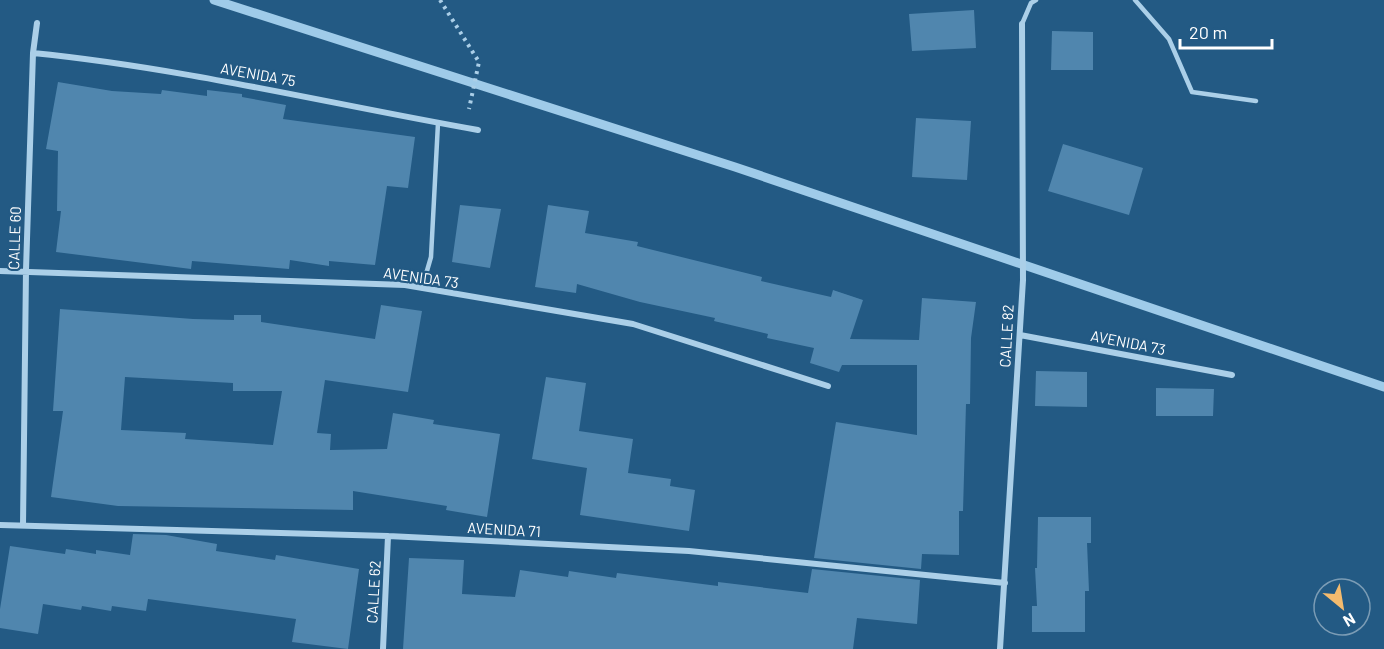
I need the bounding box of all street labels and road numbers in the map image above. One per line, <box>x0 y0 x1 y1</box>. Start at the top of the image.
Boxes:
street label: AVENIDA 75 <box>219 59 297 89</box>
street label: CALLE 60 <box>4 206 24 270</box>
street label: AVENIDA 73 <box>382 263 460 291</box>
street label: CALLE 82 <box>995 304 1017 368</box>
street label: AVENIDA 73 <box>1089 326 1167 358</box>
street label: AVENIDA 71 <box>467 518 541 540</box>
street label: CALLE 62 <box>362 560 384 624</box>

